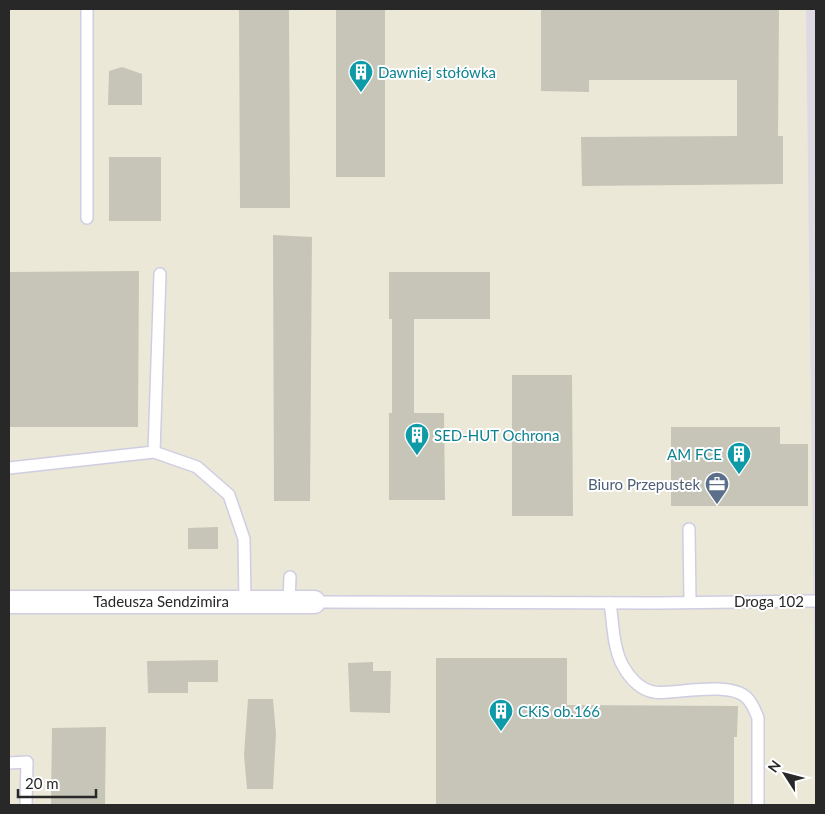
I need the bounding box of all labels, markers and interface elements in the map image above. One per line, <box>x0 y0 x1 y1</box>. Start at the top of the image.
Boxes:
building icon: Dawniej stołówka <box>348 59 374 93</box>
place label: Dawniej stołówka <box>378 63 496 81</box>
building icon: SED-HUT Ochrona <box>404 422 430 456</box>
place label: SED-HUT Ochrona <box>434 426 559 444</box>
building icon: AM FCE <box>726 441 752 475</box>
place label: AM FCE <box>667 445 722 463</box>
office icon: Biuro Przepustek <box>704 471 730 505</box>
place label: Biuro Przepustek <box>588 475 700 493</box>
street label: Tadeusza Sendzimira <box>93 592 229 610</box>
street label: Droga 102 <box>734 592 804 610</box>
building icon: CKiS ob.166 <box>488 698 514 732</box>
place label: CKiS ob.166 <box>518 702 600 720</box>
north arrow <box>760 749 810 799</box>
text: N <box>764 757 784 775</box>
scale bar <box>18 766 95 798</box>
text: 20 m <box>25 774 59 792</box>

